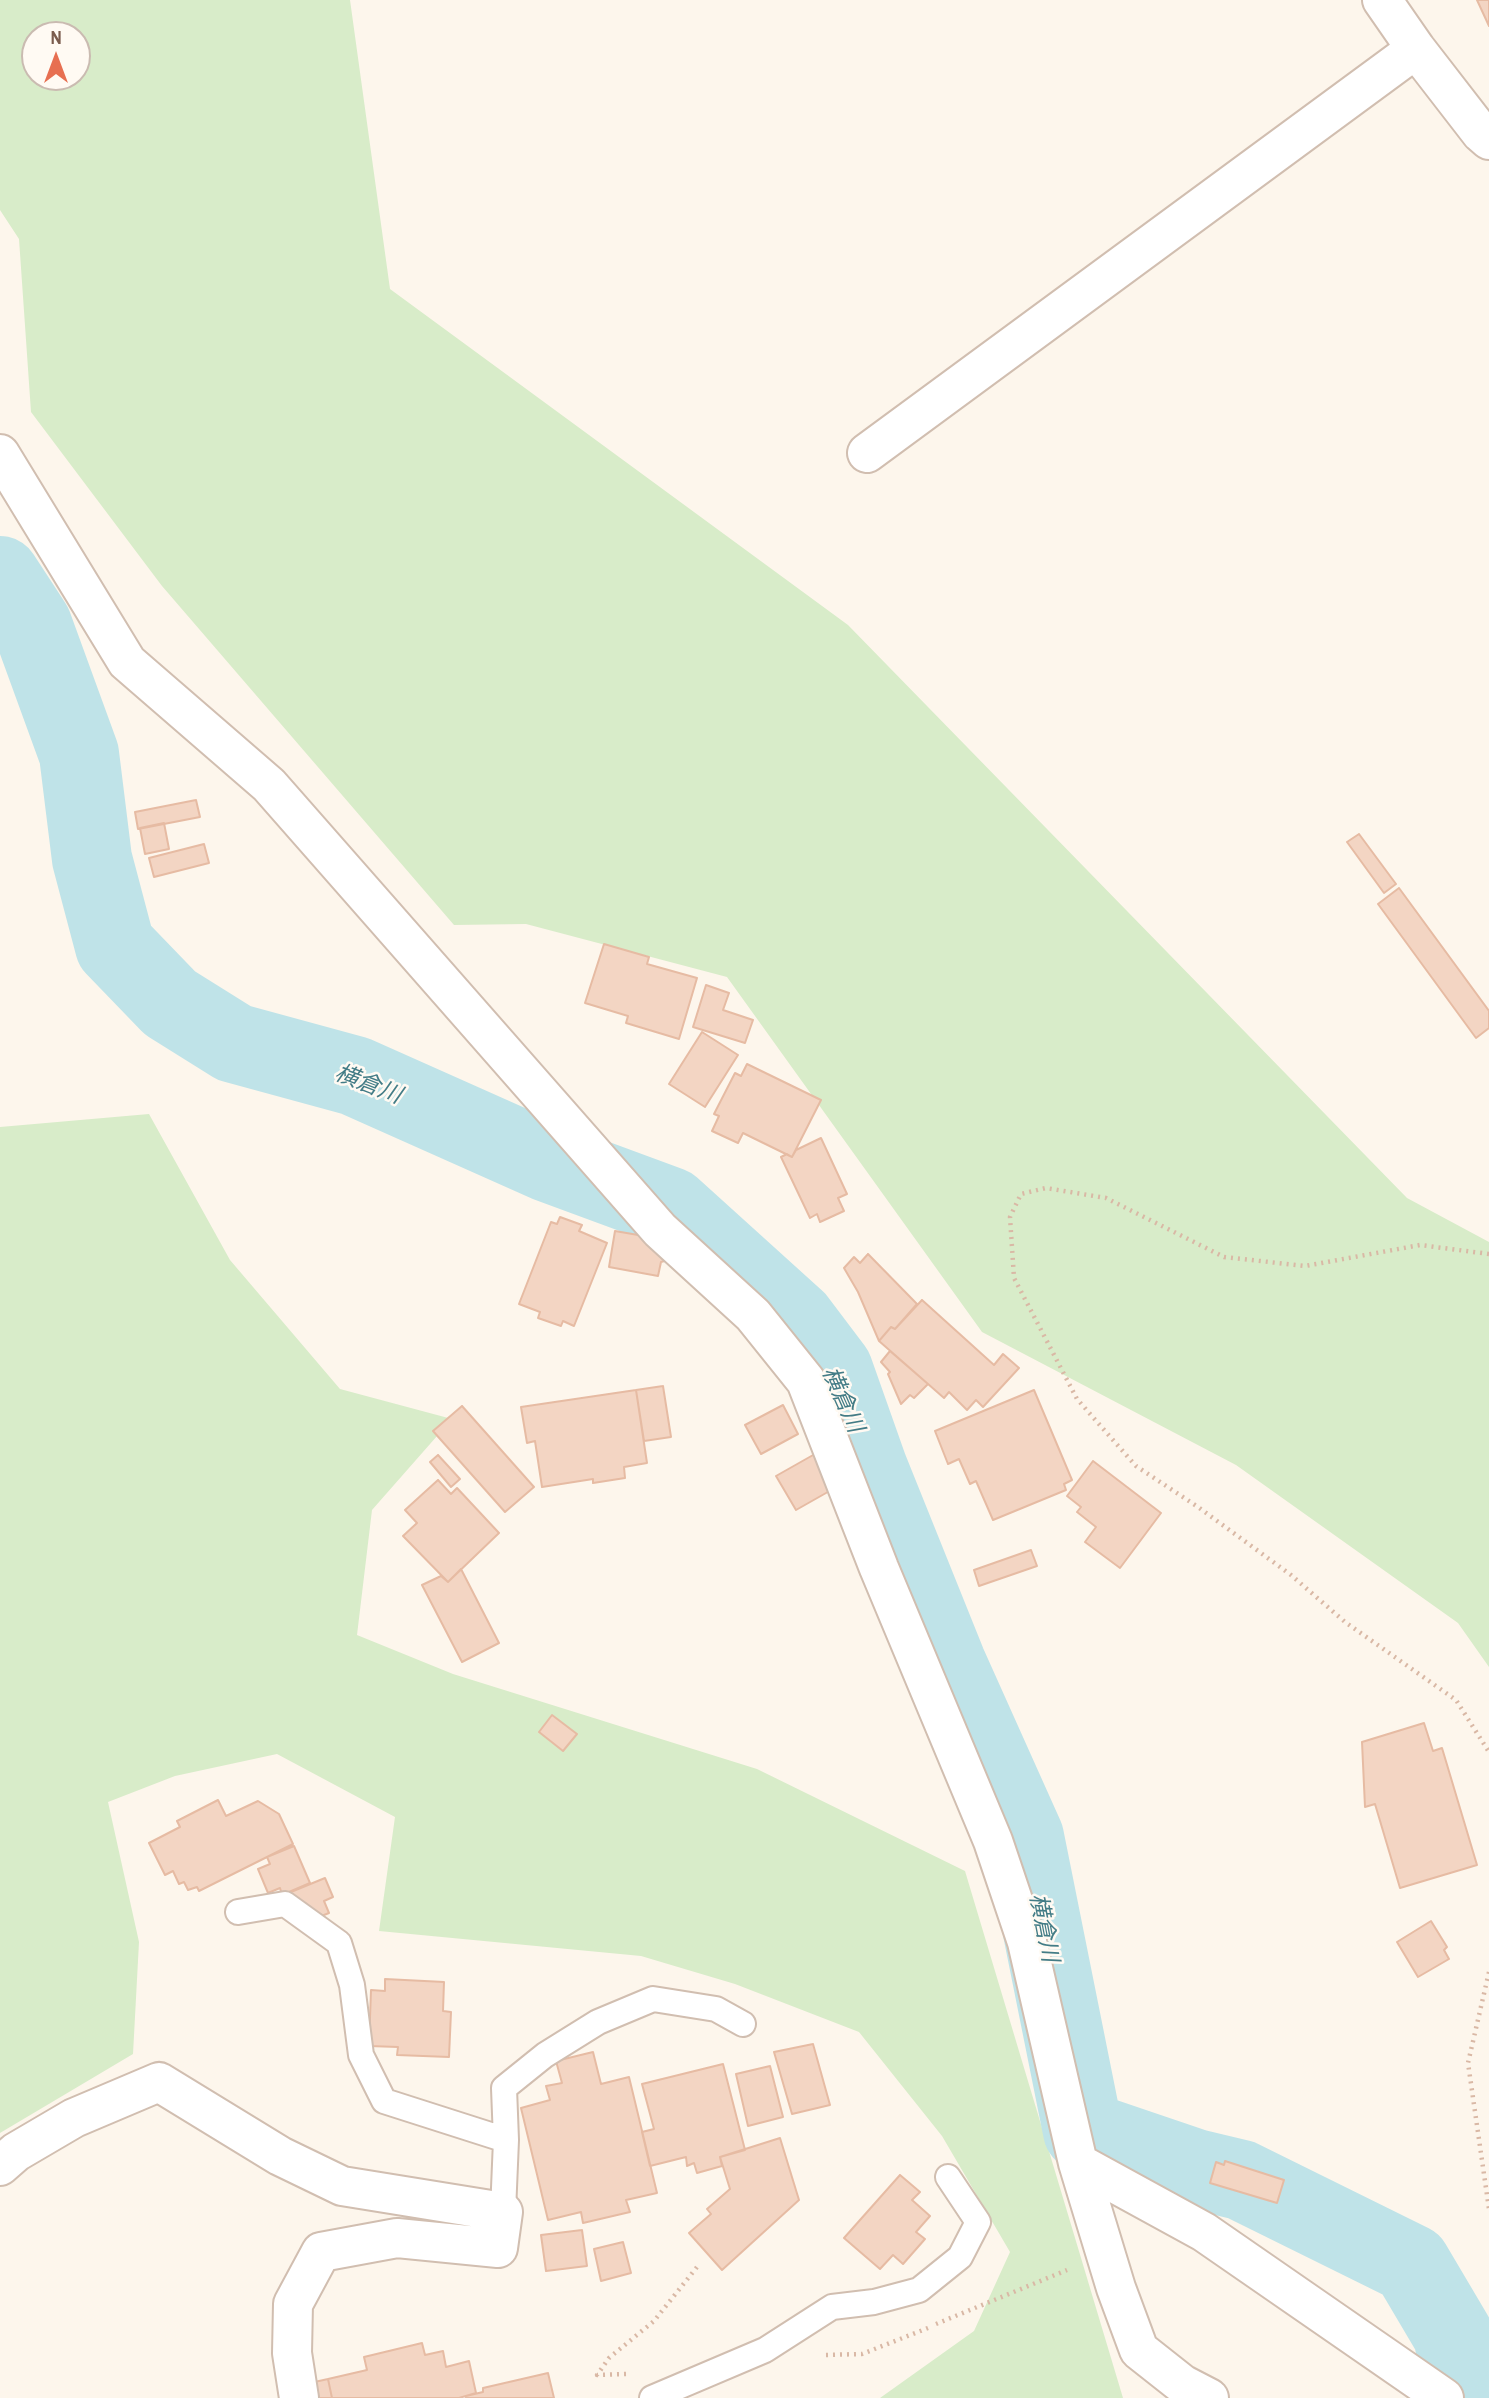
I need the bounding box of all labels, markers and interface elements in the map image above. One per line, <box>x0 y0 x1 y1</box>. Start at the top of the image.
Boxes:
north arrow <box>21 21 91 91</box>
text: N <box>50 24 62 50</box>
water label: 横倉川 <box>331 1060 405 1110</box>
water label: 横倉川 <box>815 1363 869 1437</box>
water label: 横倉川 <box>1023 1892 1063 1964</box>

